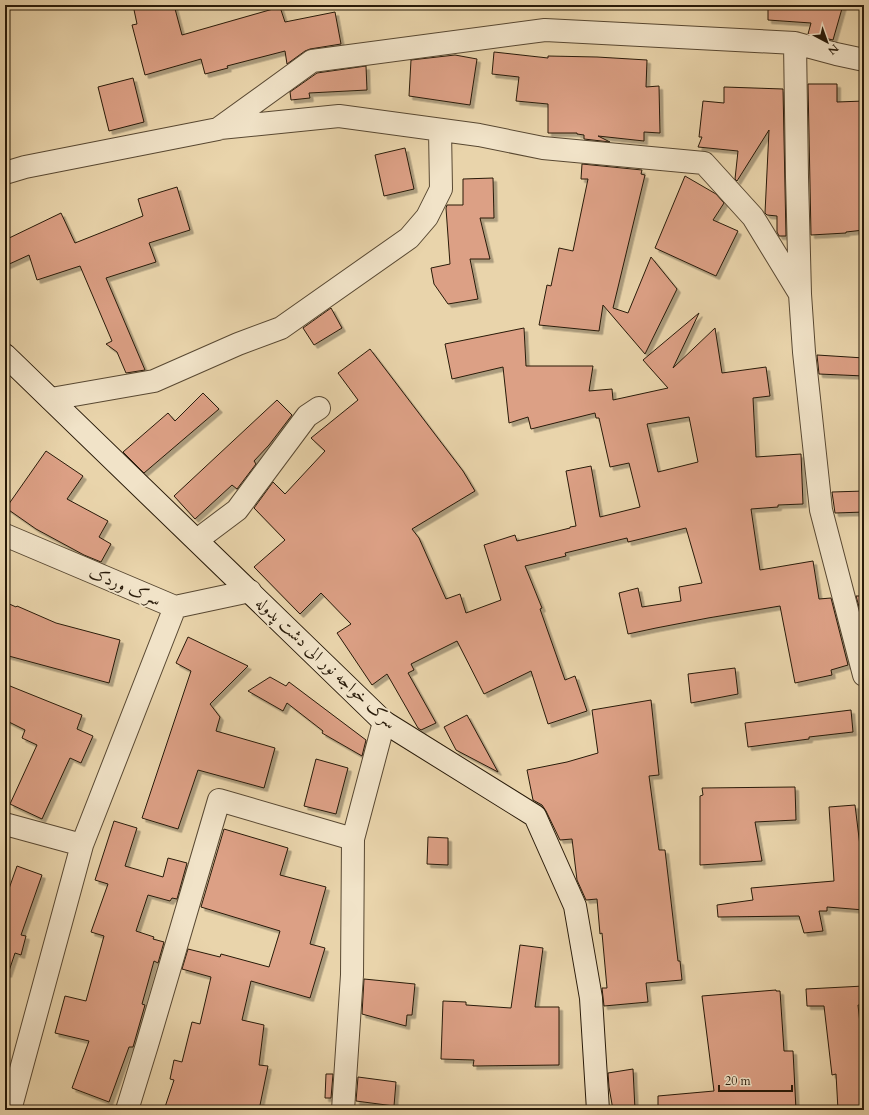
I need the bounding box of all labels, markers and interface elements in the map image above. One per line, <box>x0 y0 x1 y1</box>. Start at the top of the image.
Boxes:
north arrow <box>807 22 847 62</box>
text: N <box>824 40 842 58</box>
street label: سرک وردک <box>85 561 165 612</box>
street label: سرک خواجه نور الی دشت پدوله <box>251 592 401 734</box>
scale bar <box>719 1067 792 1093</box>
text: 20 m <box>725 1073 752 1089</box>

